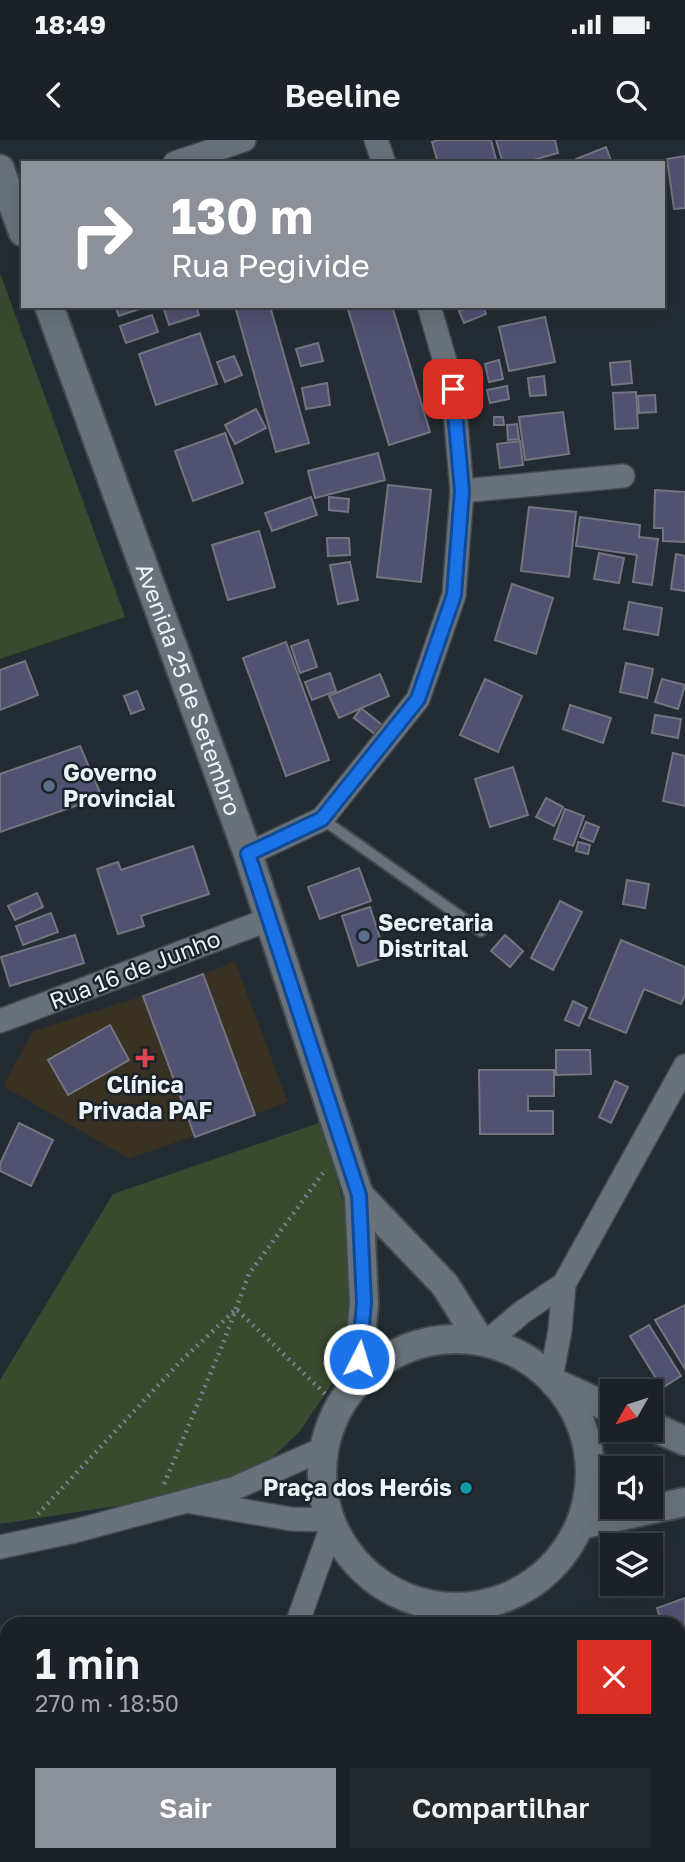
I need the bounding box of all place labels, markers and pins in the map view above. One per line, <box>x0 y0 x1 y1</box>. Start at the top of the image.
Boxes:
pin <box>423 359 483 419</box>
place label: Governo Provincial <box>63 758 175 812</box>
marker: Governo Provincial <box>41 778 57 794</box>
place label: Secretaria Distrital <box>378 908 493 962</box>
marker: Secretaria Distrital <box>356 928 372 944</box>
marker: Clínica Privada PAF <box>135 1048 155 1068</box>
place label: Clínica Privada PAF <box>78 1070 212 1124</box>
place label: Praça dos Heróis <box>263 1473 452 1501</box>
marker: Praça dos Heróis <box>458 1480 474 1496</box>

